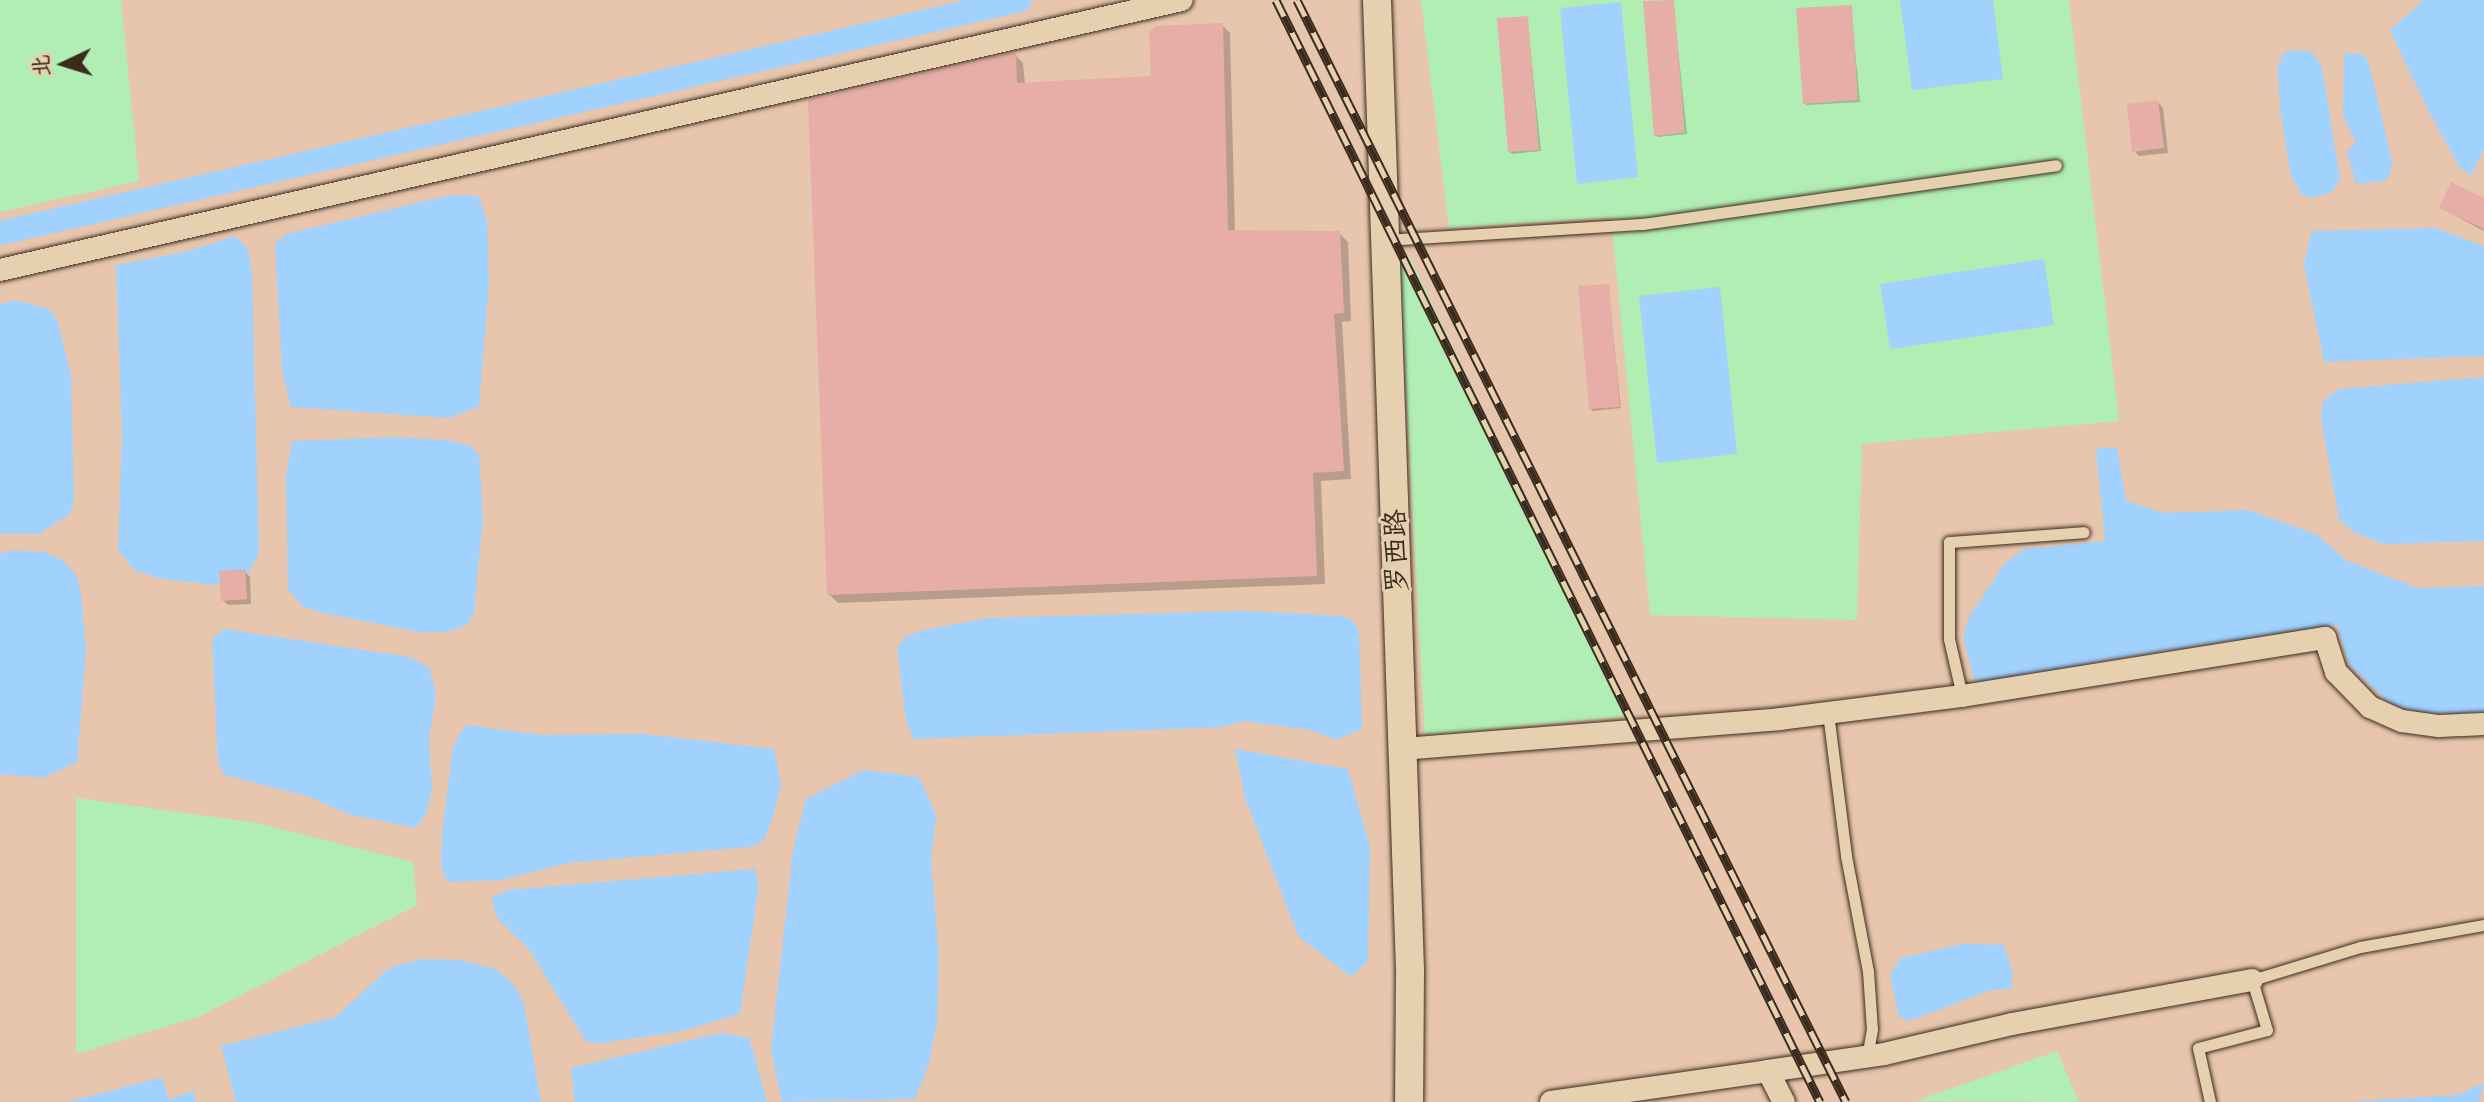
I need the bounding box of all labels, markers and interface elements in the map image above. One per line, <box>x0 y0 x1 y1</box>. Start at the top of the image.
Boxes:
north arrow <box>24 24 104 104</box>
text: 北 <box>24 54 56 78</box>
street label: 罗西路 <box>1377 508 1413 594</box>

